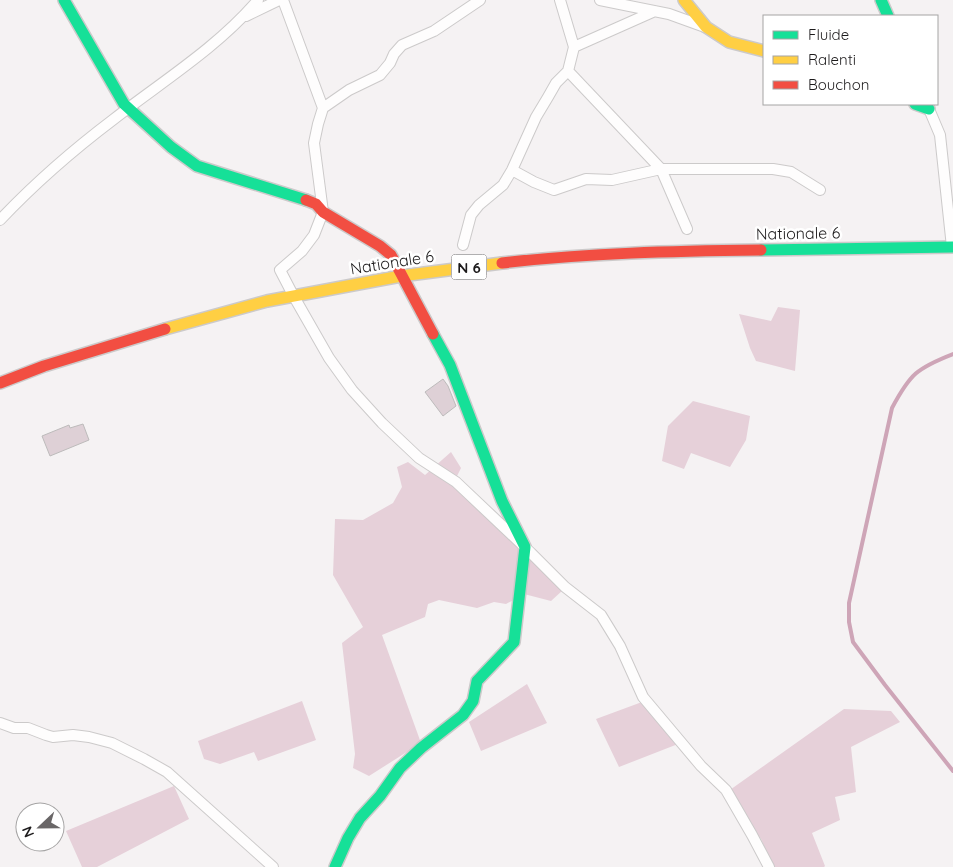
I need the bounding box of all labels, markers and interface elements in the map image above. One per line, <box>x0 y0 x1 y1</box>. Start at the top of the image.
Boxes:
legend <box>763 15 938 105</box>
text: Fluide <box>808 25 849 44</box>
text: Ralenti <box>808 50 856 69</box>
text: Bouchon <box>808 75 869 94</box>
street label: Nationale 6 <box>756 222 841 244</box>
street label: Nationale 6 <box>349 245 436 278</box>
road number: N 6 <box>452 254 486 280</box>
north arrow <box>15 802 65 852</box>
text: N <box>18 824 38 840</box>

